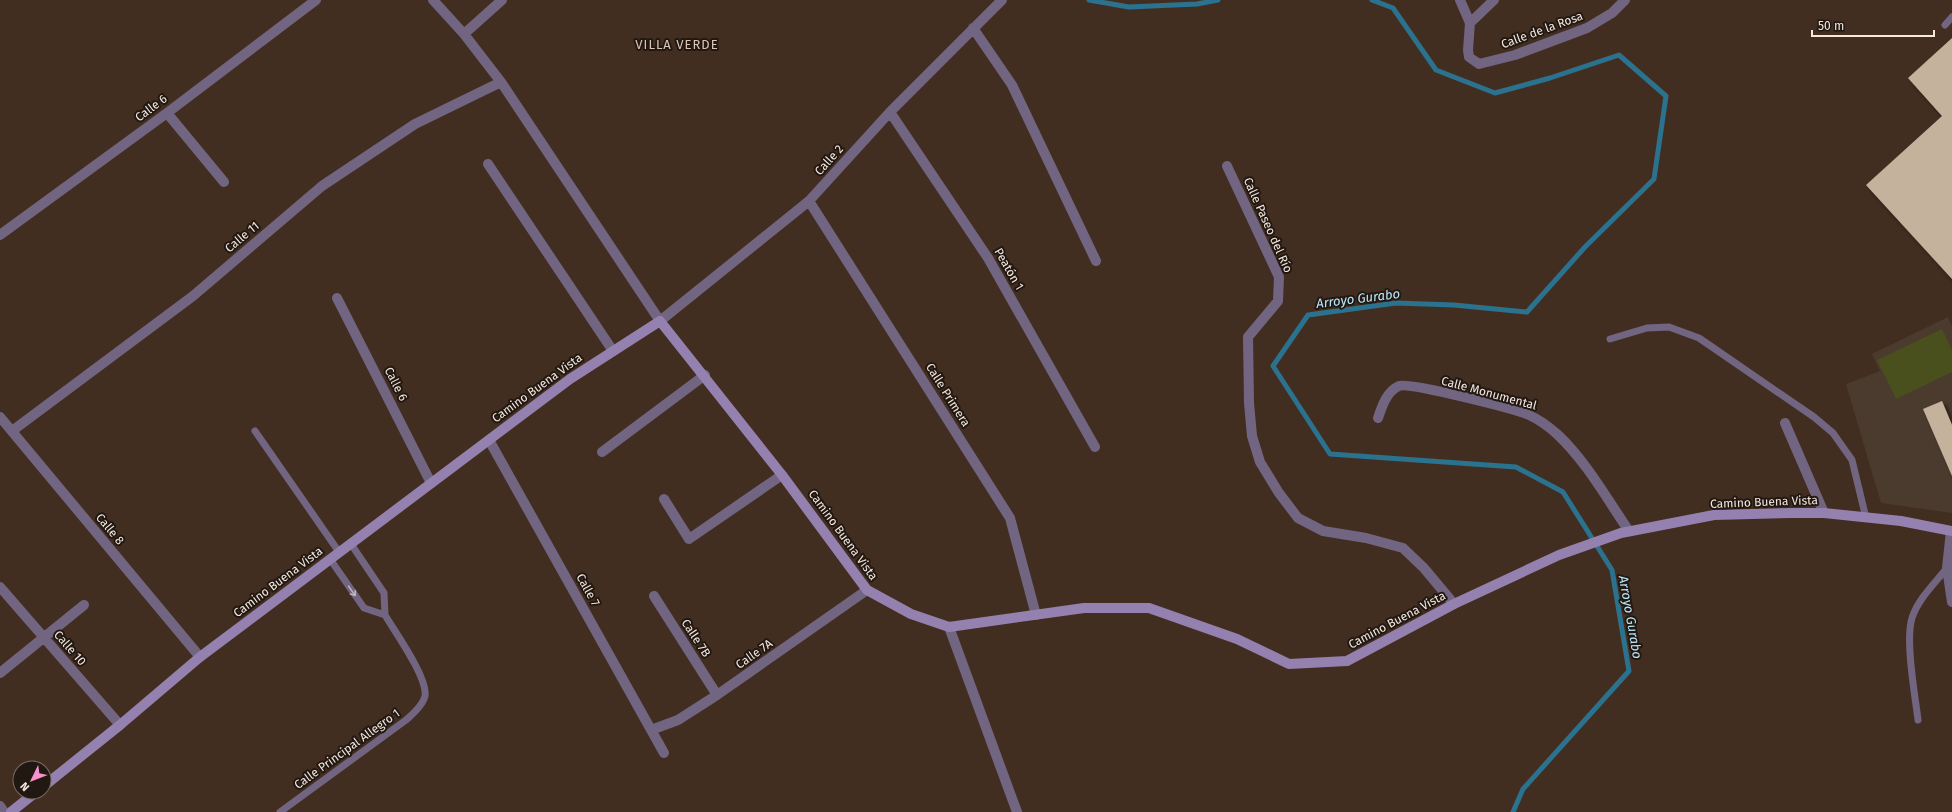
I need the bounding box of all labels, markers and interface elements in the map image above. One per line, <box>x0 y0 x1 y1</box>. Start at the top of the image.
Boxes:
street label: Calle de la Rosa <box>1499 9 1585 51</box>
scale bar <box>1812 12 1934 38</box>
text: 50 m <box>1818 19 1844 33</box>
district label: VILLA VERDE <box>635 37 719 52</box>
street label: Calle 6 <box>132 92 170 124</box>
street label: Calle 2 <box>812 142 846 178</box>
street label: Calle Paseo del Río <box>1241 175 1295 275</box>
street label: Calle 11 <box>222 219 262 255</box>
street label: Peatón 1 <box>991 246 1027 292</box>
water label: Arroyo Gurabo <box>1314 286 1401 311</box>
street label: Camino Buena Vista <box>489 351 585 425</box>
street label: Calle Primera <box>923 361 973 429</box>
street label: Calle 6 <box>382 365 410 403</box>
street label: Calle Monumental <box>1440 374 1539 413</box>
street label: Camino Buena Vista <box>806 487 880 583</box>
street label: Camino Buena Vista <box>1710 493 1818 511</box>
street label: Calle 8 <box>93 511 127 548</box>
street label: Camino Buena Vista <box>231 544 325 620</box>
street label: Calle 7 <box>573 571 603 609</box>
water label: Arroyo Gurabo <box>1616 573 1645 660</box>
one-way arrow <box>348 586 357 597</box>
street label: Camino Buena Vista <box>1346 588 1448 652</box>
street label: Calle 7B <box>679 616 713 660</box>
street label: Calle 10 <box>51 628 89 669</box>
street label: Calle 7A <box>733 636 775 672</box>
street label: Calle Principal Allegro 1 <box>292 706 402 792</box>
north arrow <box>12 760 52 800</box>
text: N <box>18 779 32 794</box>

